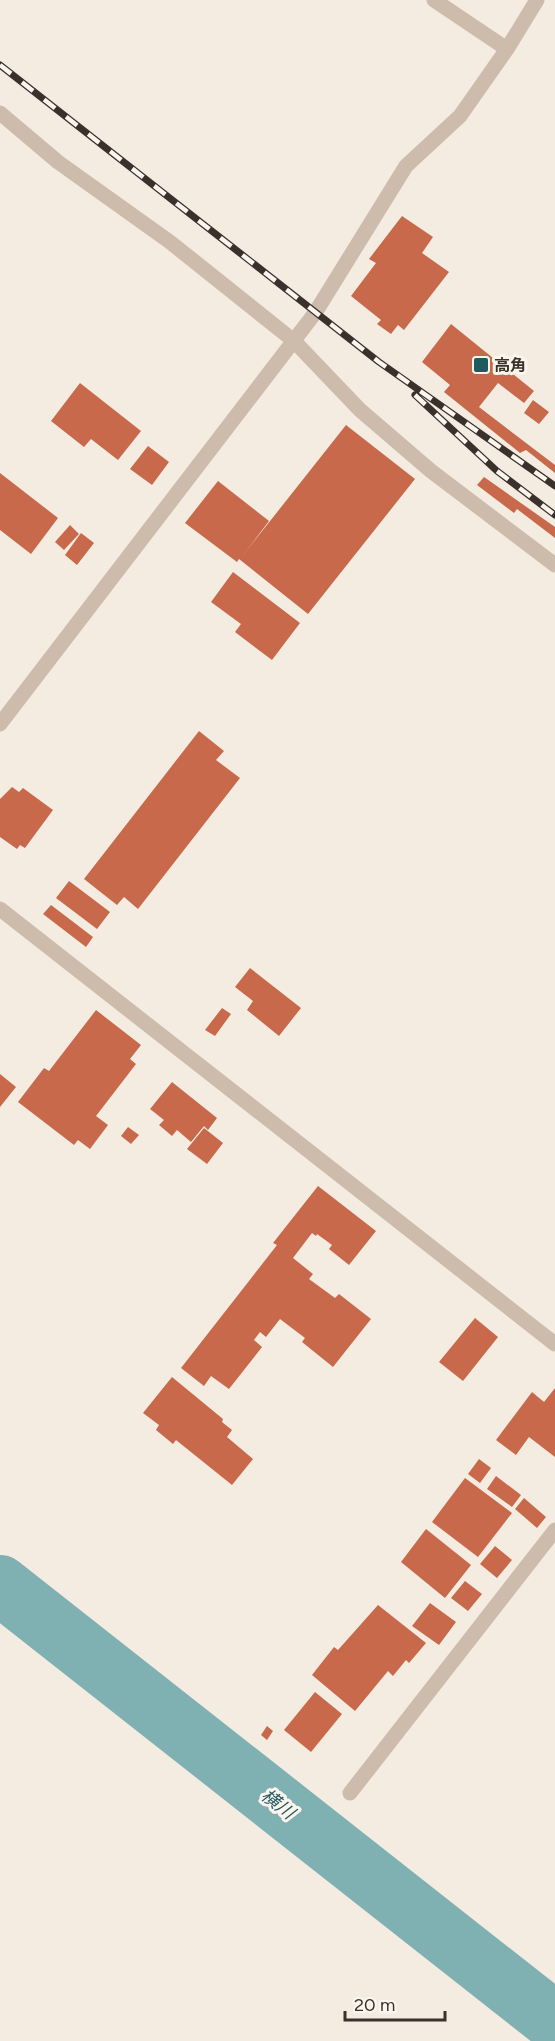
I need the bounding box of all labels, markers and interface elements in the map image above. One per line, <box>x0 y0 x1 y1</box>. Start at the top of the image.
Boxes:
marker: 高角 <box>472 356 490 374</box>
place label: 高角 <box>494 356 526 375</box>
water label: 横川 <box>257 1784 301 1825</box>
scale bar <box>345 1984 446 2022</box>
text: 20 m <box>354 1994 395 2016</box>

